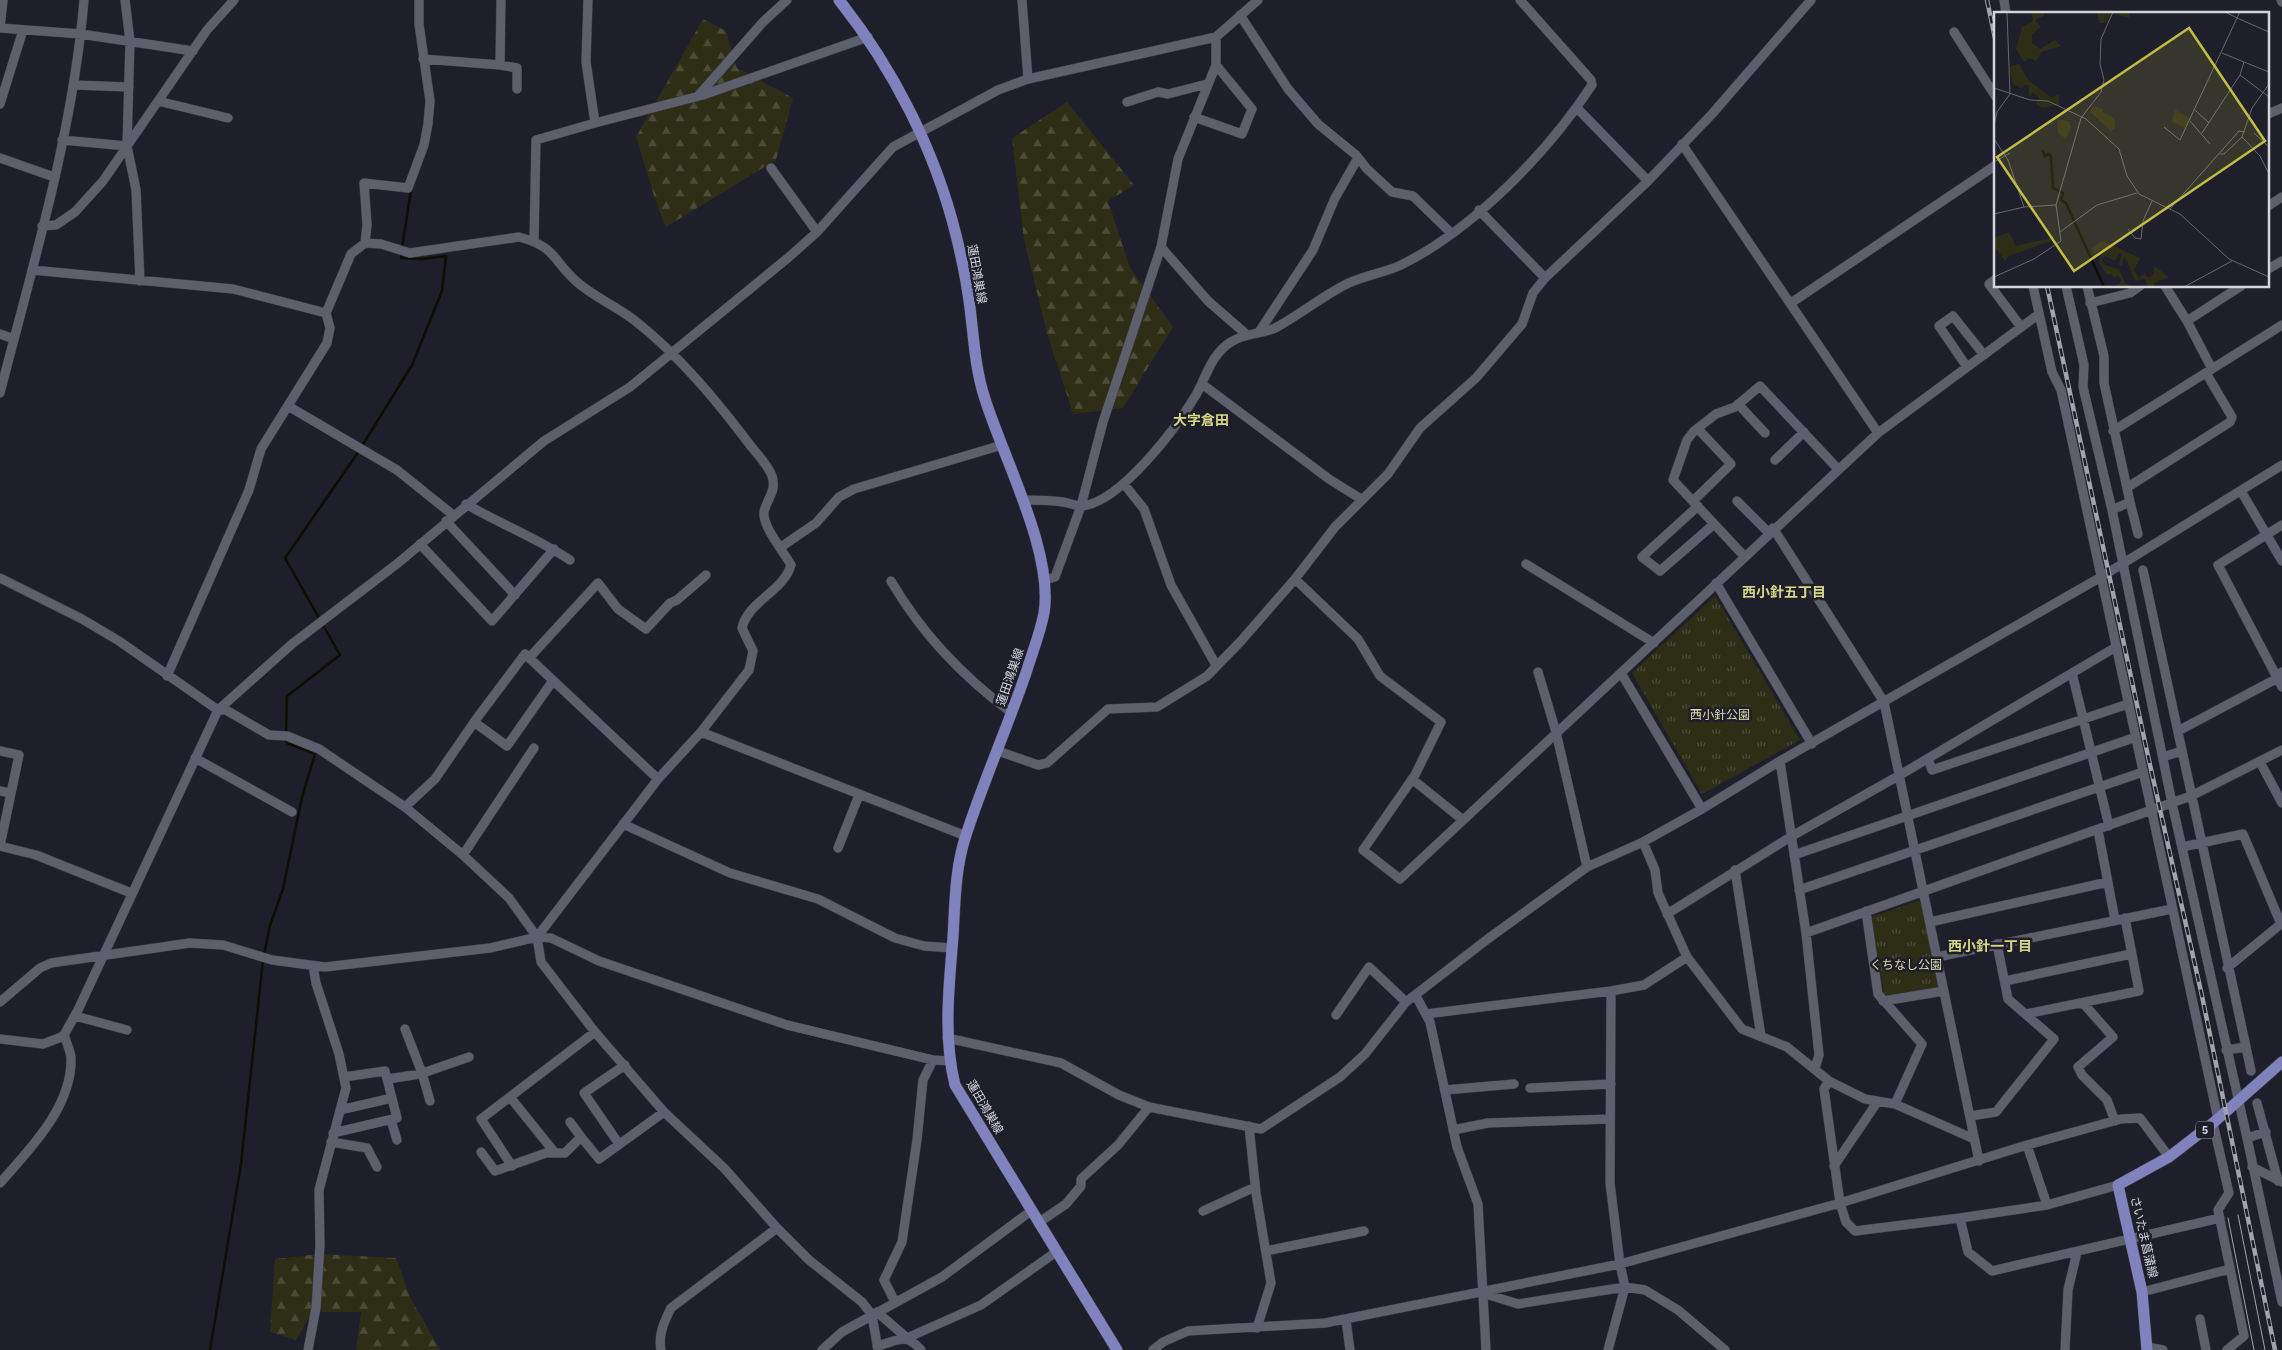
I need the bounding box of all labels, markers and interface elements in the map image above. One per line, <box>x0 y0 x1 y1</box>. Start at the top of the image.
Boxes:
inset map <box>1994 12 2270 288</box>
street label: 蓮田鴻巣線 <box>965 243 989 305</box>
district label: 大字倉田 <box>1173 412 1229 429</box>
district label: 西小針五丁目 <box>1742 584 1826 601</box>
street label: 蓮田鴻巣線 <box>994 646 1026 708</box>
park label: 西小針公園 <box>1690 708 1750 722</box>
district label: 西小針一丁目 <box>1948 938 2032 955</box>
park label: くちなし公園 <box>1870 958 1942 972</box>
street label: 蓮田鴻巣線 <box>964 1078 1006 1136</box>
road number: 5 <box>2196 1122 2214 1138</box>
street label: さいたま菖蒲線 <box>2128 1195 2160 1279</box>

